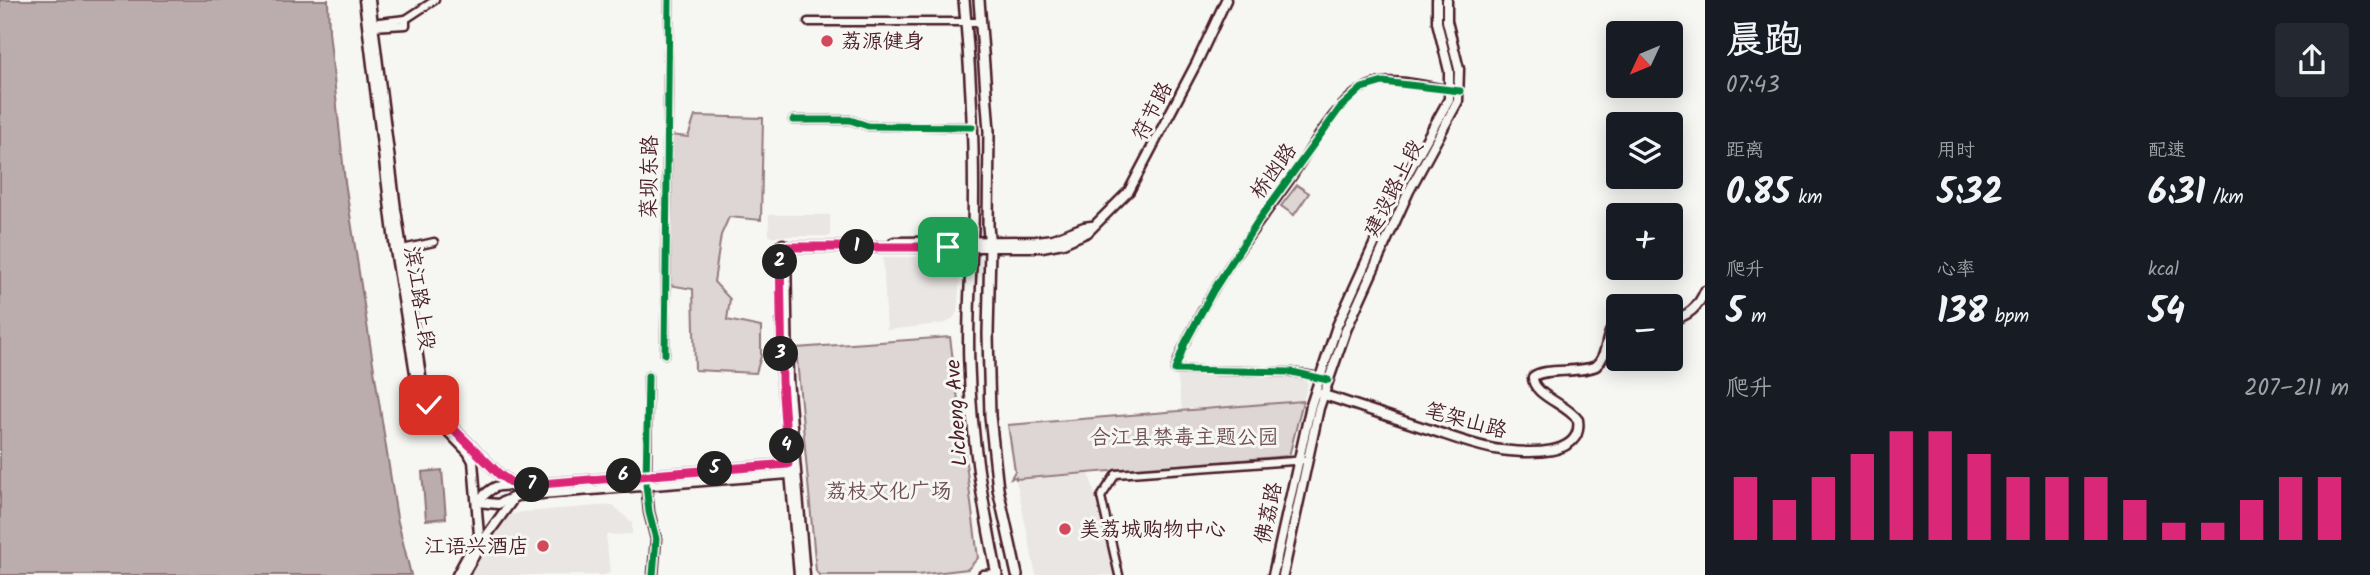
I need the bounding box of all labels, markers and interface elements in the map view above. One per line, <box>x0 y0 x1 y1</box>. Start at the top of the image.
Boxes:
text: 晨跑 <box>1726 12 1802 72</box>
north arrow <box>1606 21 1684 98</box>
map controls <box>1606 21 1683 371</box>
button: share <box>2275 23 2349 97</box>
place label: 荔源健身 <box>841 26 925 59</box>
marker: 荔源健身 <box>819 33 835 49</box>
text: 07:43 <box>1726 68 1780 104</box>
street label: 符节路 <box>1124 76 1182 147</box>
button: layers <box>1606 112 1683 189</box>
street label: 建设路上段 <box>1356 134 1433 243</box>
street label: 菜坝东路 <box>633 135 668 219</box>
text: 距离 <box>1726 136 1764 166</box>
text: 用时 <box>1937 136 1975 166</box>
text: 配速 <box>2148 136 2186 166</box>
street label: 桥凼路 <box>1242 137 1306 207</box>
text: 0.85 <box>1726 166 1791 222</box>
text: 5:32 <box>1937 166 2003 222</box>
text: 6:31 <box>2148 166 2205 222</box>
text: km <box>1791 183 1822 213</box>
text: /km <box>2205 183 2244 213</box>
button: + <box>1606 203 1683 280</box>
pin <box>918 217 978 277</box>
icon: arrive <box>929 228 967 266</box>
pin: 1 <box>840 230 874 264</box>
text: 1 <box>854 231 859 261</box>
street label: 滨江路上段 <box>394 244 443 353</box>
pin: 2 <box>762 244 798 280</box>
text: 2 <box>774 246 785 276</box>
text: 爬升 <box>1726 255 1764 285</box>
text: 心率 <box>1937 255 1975 285</box>
text: kcal <box>2148 255 2179 285</box>
text: 5 <box>1726 285 1744 341</box>
text: 138 <box>1937 285 1987 341</box>
text: 54 <box>2148 285 2185 341</box>
button: − <box>1606 294 1683 371</box>
text: m <box>1744 302 1766 332</box>
text: bpm <box>1987 302 2029 332</box>
pin: 3 <box>764 336 798 372</box>
text: 3 <box>775 338 786 368</box>
street label: Licheng Ave <box>937 358 978 468</box>
text: 爬升 <box>1726 371 1772 407</box>
text: 207–211 m <box>2244 371 2349 407</box>
pin <box>399 375 459 435</box>
icon: check <box>410 386 448 424</box>
street label: 笔架山路 <box>1421 395 1510 448</box>
park label: 合江县禁毒主题公园 <box>1090 422 1279 455</box>
pin: 4 <box>770 428 804 464</box>
text: 4 <box>781 430 792 460</box>
pin: 5 <box>698 452 732 486</box>
text: 5 <box>710 453 719 483</box>
pin: 6 <box>606 458 642 494</box>
text: 6 <box>618 460 629 490</box>
pin: 7 <box>514 468 550 503</box>
text: 7 <box>527 469 536 499</box>
park label: 荔枝文化广场 <box>826 476 952 509</box>
street label: 佛荔路 <box>1247 479 1292 548</box>
place label: 美荔城购物中心 <box>1079 514 1226 547</box>
marker: 美荔城购物中心 <box>1057 521 1073 537</box>
place label: 江语兴酒店 <box>424 531 529 564</box>
marker: 江语兴酒店 <box>535 538 551 554</box>

